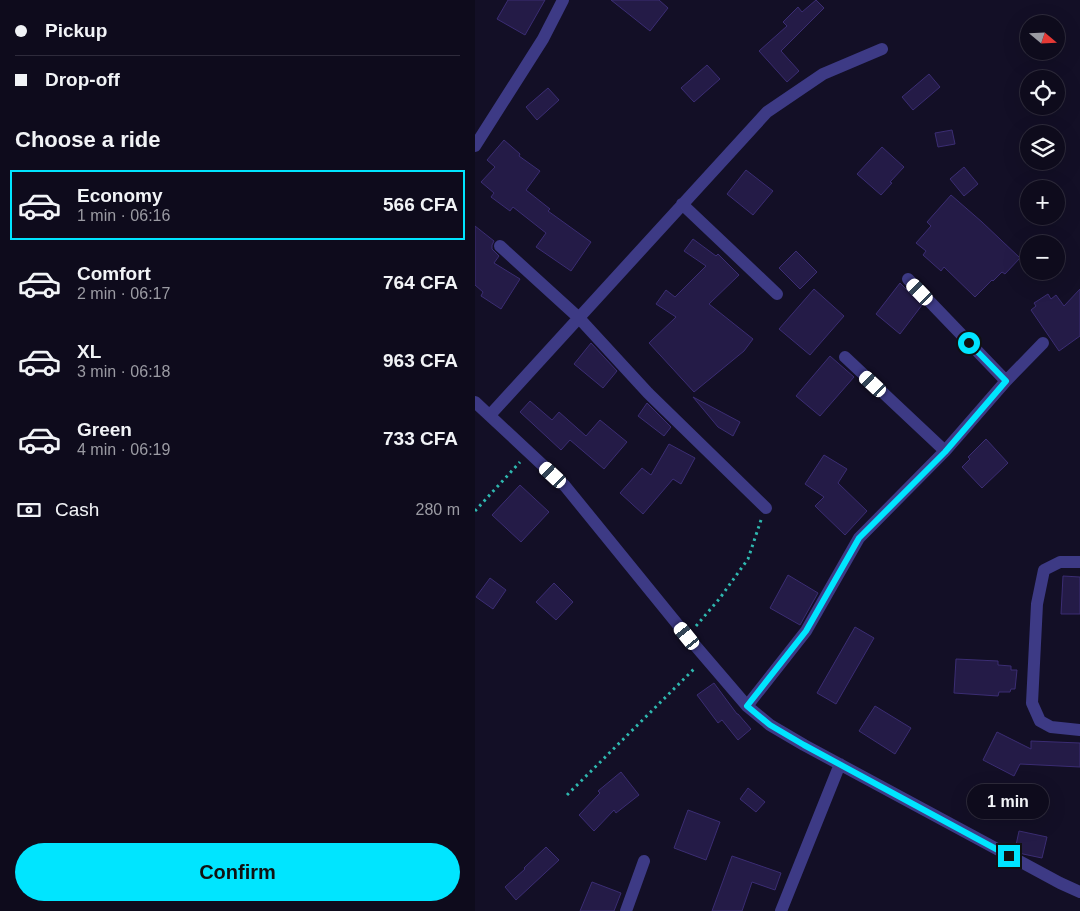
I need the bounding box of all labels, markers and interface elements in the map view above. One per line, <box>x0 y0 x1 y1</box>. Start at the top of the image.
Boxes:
north arrow <box>1020 15 1065 60</box>
map controls <box>1020 15 1065 280</box>
text: Pickup <box>45 20 107 41</box>
text: Drop-off <box>45 69 120 90</box>
button: locate <box>1020 70 1065 115</box>
button: layers <box>1020 125 1065 170</box>
text: Choose a ride <box>15 127 160 152</box>
button: + <box>1020 180 1065 225</box>
icon: car <box>17 183 62 228</box>
text: Economy <box>77 185 163 206</box>
text: 566 CFA <box>383 194 458 215</box>
text: 1 min · 06:16 <box>77 207 170 224</box>
button: − <box>1020 235 1065 280</box>
icon: car <box>17 261 62 306</box>
text: Comfort <box>77 263 151 284</box>
text: 764 CFA <box>383 272 458 293</box>
car <box>904 276 935 308</box>
text: 2 min · 06:17 <box>77 285 170 302</box>
route start <box>958 332 980 354</box>
icon: car <box>17 339 62 384</box>
text: XL <box>77 341 101 362</box>
text: 963 CFA <box>383 350 458 371</box>
text: 3 min · 06:18 <box>77 363 170 380</box>
car <box>856 368 889 400</box>
icon: car <box>17 417 62 462</box>
text: Green <box>77 419 132 440</box>
text: 733 CFA <box>383 428 458 449</box>
text: 4 min · 06:19 <box>77 441 170 458</box>
car <box>536 459 569 491</box>
icon: cash <box>15 496 43 524</box>
text: Cash <box>55 499 99 520</box>
text: 280 m <box>416 501 460 518</box>
car <box>671 620 702 652</box>
callout: 1 min <box>968 784 1050 818</box>
text: 1 min <box>987 793 1029 810</box>
button: Confirm <box>15 843 460 901</box>
route end <box>998 845 1020 867</box>

